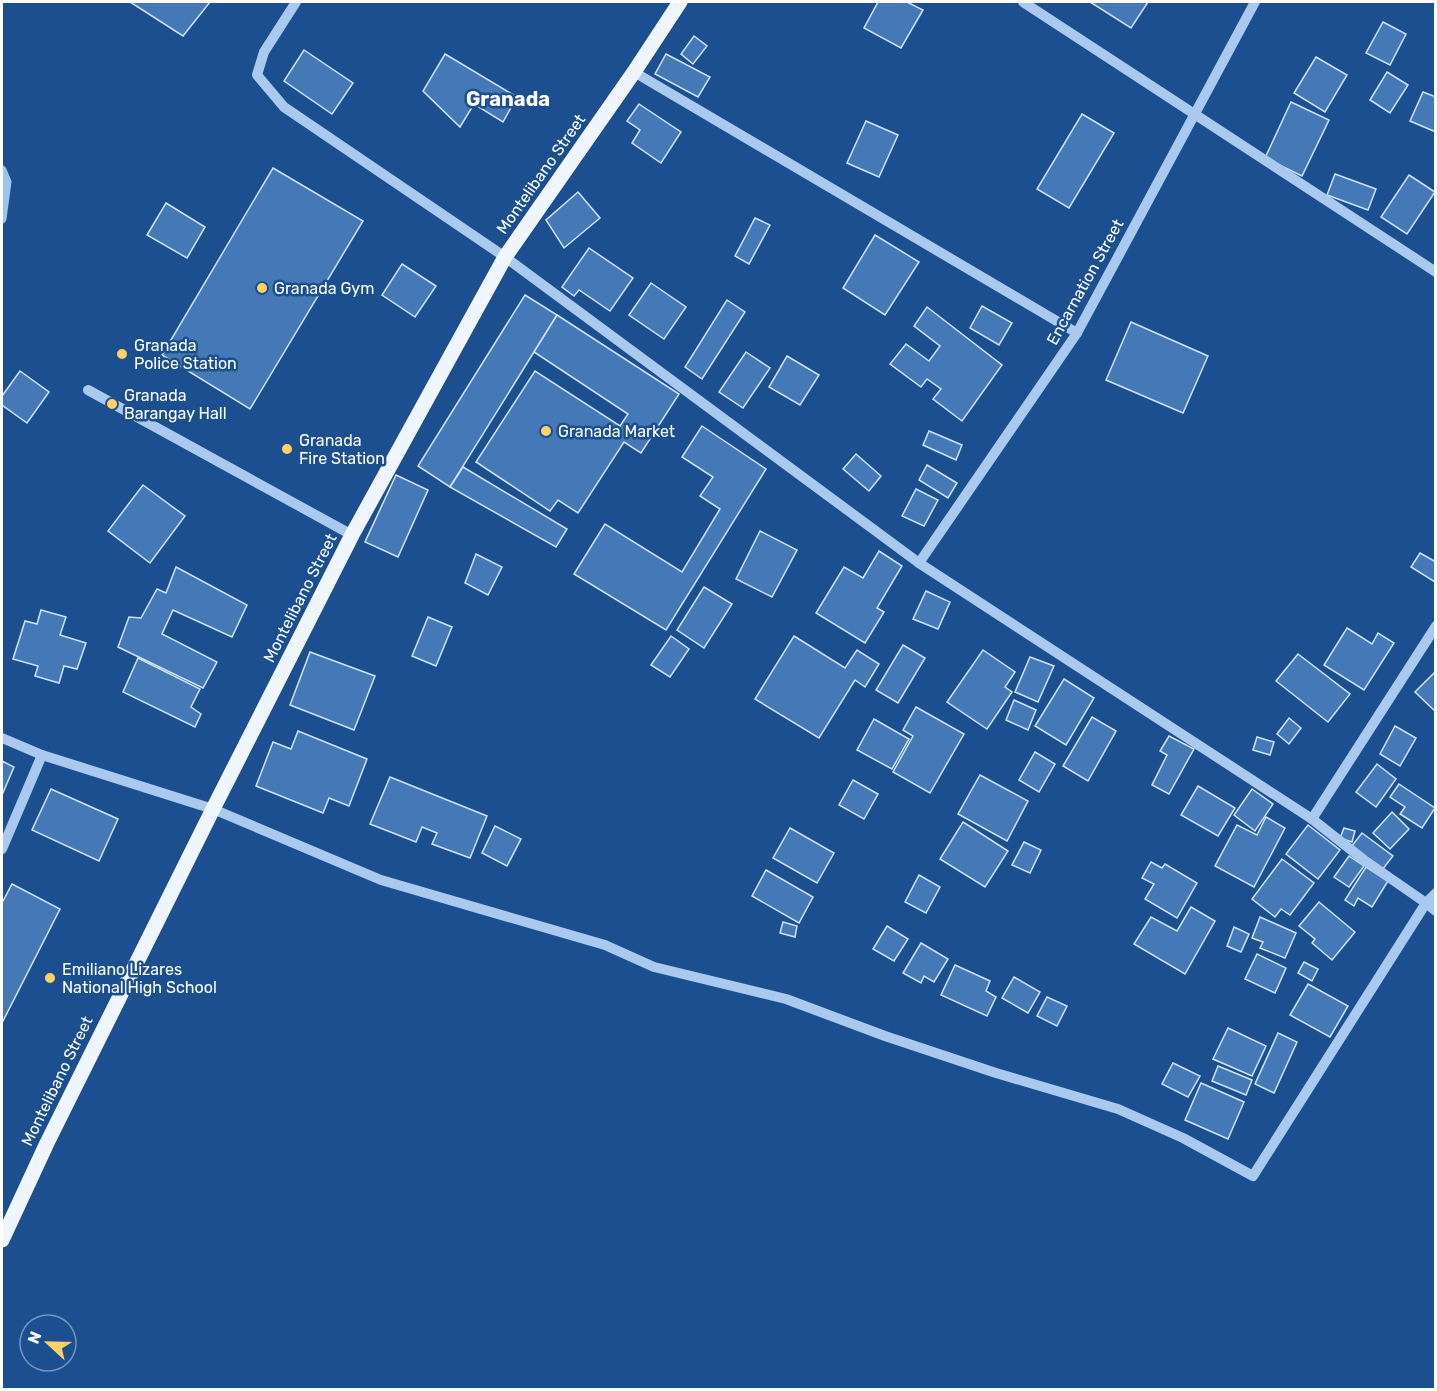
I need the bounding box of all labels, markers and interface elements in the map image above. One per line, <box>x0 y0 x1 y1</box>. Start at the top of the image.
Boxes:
district label: Granada <box>466 87 550 111</box>
street label: Montelibano Street <box>493 110 589 238</box>
street label: Encarnation Street <box>1043 216 1127 348</box>
place label: Granada Gym <box>274 279 374 298</box>
marker: Granada Gym <box>255 281 269 295</box>
place label: Granada Police Station <box>134 336 237 373</box>
marker: Granada Police Station <box>115 347 129 361</box>
place label: Granada Barangay Hall <box>124 386 227 423</box>
marker: Granada Barangay Hall <box>105 397 119 411</box>
place label: Granada Market <box>558 422 675 441</box>
marker: Granada Market <box>539 424 553 438</box>
place label: Granada Fire Station <box>299 431 385 468</box>
marker: Granada Fire Station <box>280 442 294 456</box>
street label: Montelibano Street <box>259 530 341 666</box>
place label: Emiliano Lizares National High School <box>62 960 217 997</box>
marker: Emiliano Lizares National High School <box>43 971 57 985</box>
street label: Montelibano Street <box>17 1013 97 1149</box>
north arrow <box>18 1313 78 1373</box>
text: N <box>24 1329 46 1346</box>

